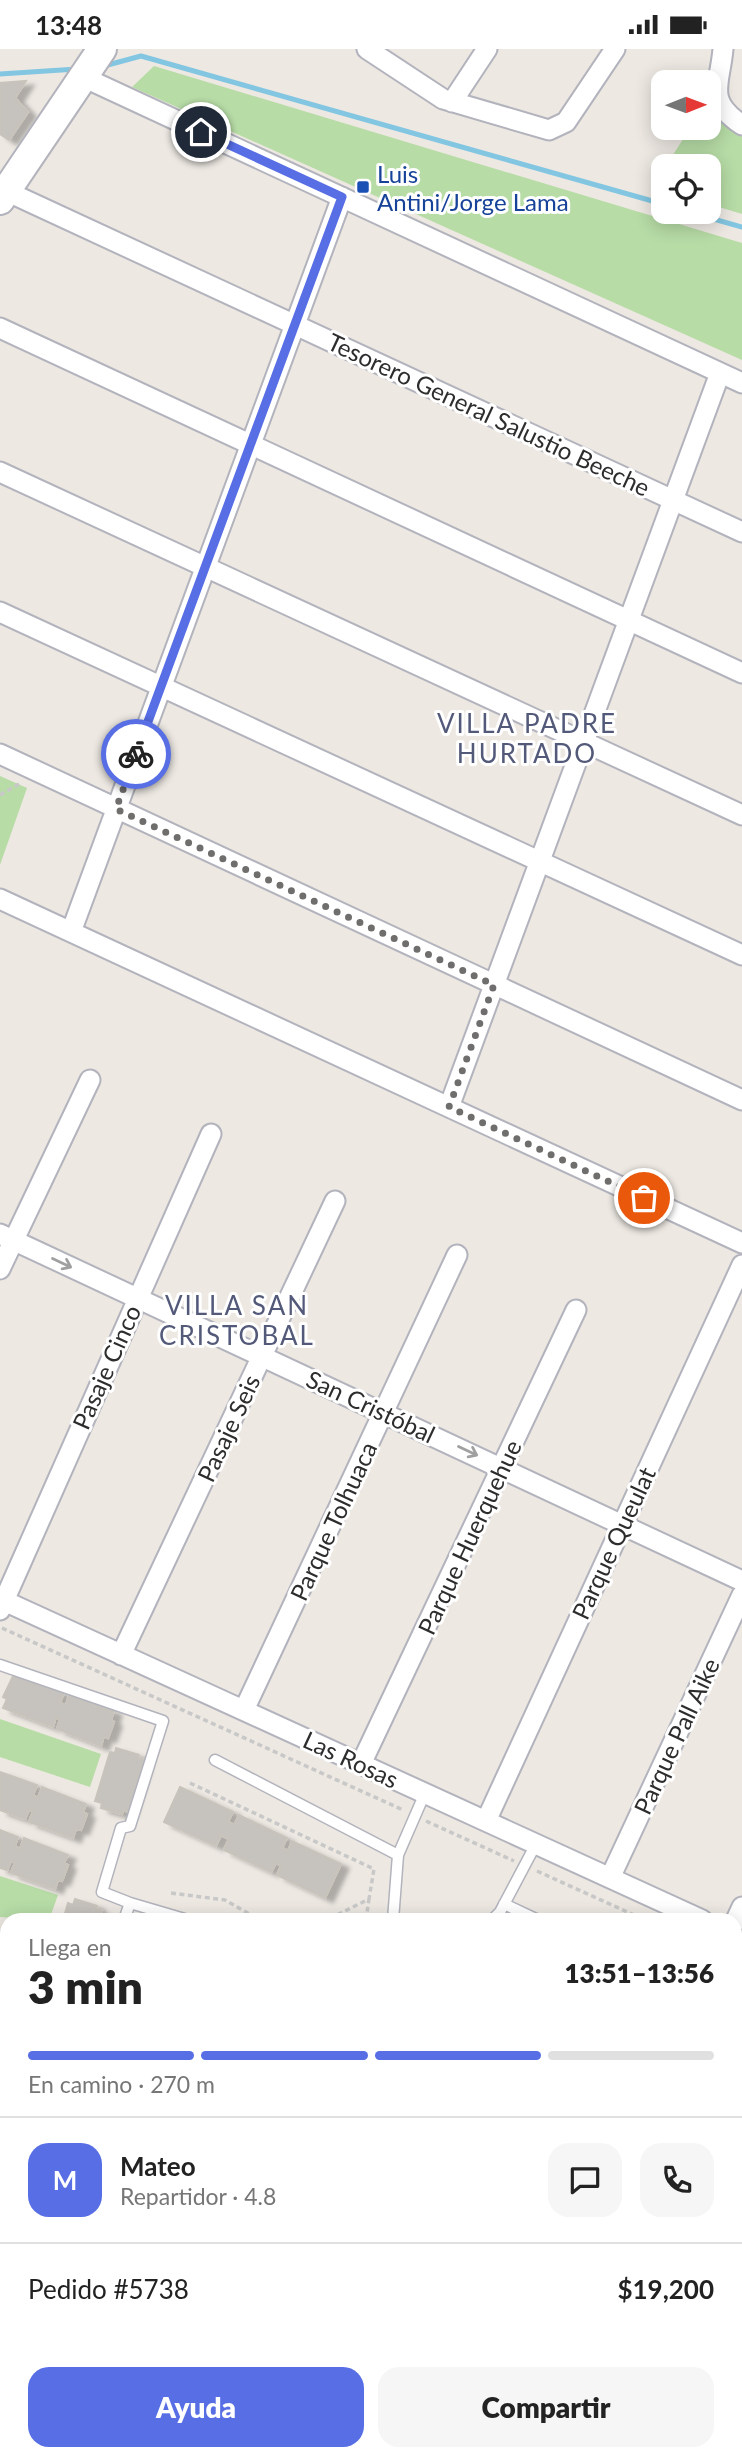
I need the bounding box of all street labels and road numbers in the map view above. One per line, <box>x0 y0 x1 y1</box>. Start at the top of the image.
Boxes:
street label: Tesorero General Salustio Beeche <box>323 326 655 502</box>
street label: Pasaje Cinco <box>66 1300 146 1434</box>
street label: San Cristóbal <box>302 1364 440 1448</box>
street label: Pasaje Seis <box>191 1370 265 1486</box>
street label: Parque Huerquehue <box>411 1435 527 1639</box>
street label: Parque Tolhuaca <box>284 1437 382 1605</box>
street label: Parque Queulat <box>565 1462 661 1624</box>
street label: Parque Pall Aike <box>627 1653 725 1819</box>
street label: Las Rosas <box>299 1724 403 1794</box>

